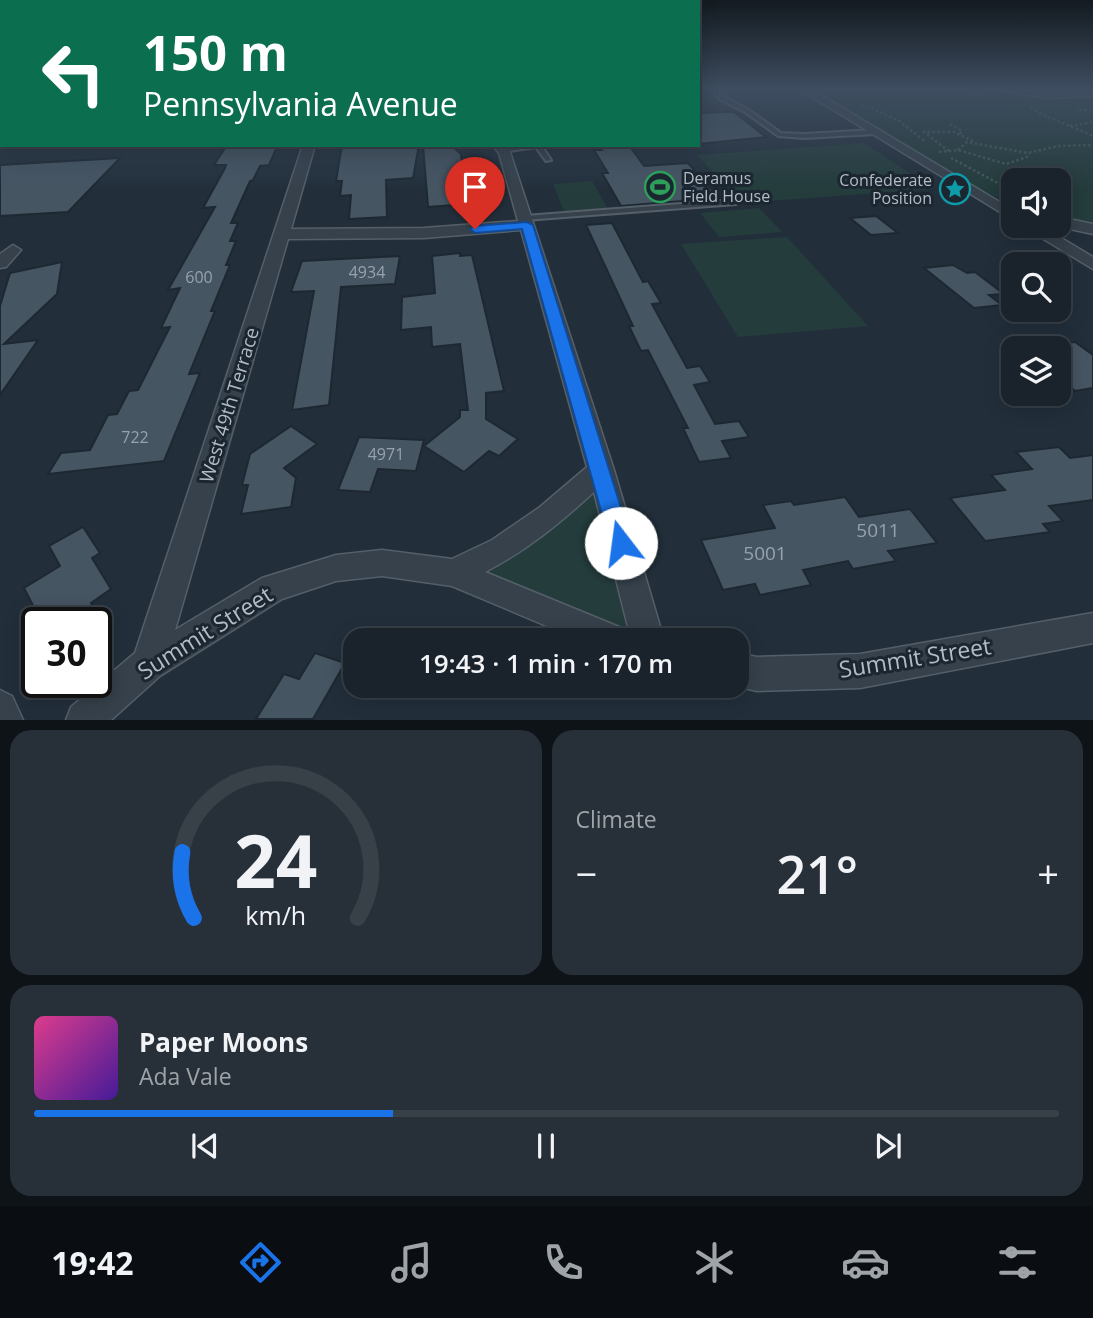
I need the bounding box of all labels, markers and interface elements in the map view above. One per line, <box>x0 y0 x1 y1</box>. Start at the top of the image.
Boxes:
text: 150 m <box>143 19 288 85</box>
icon: left <box>28 28 119 119</box>
text: Pennsylvania Avenue <box>143 82 458 125</box>
pin <box>445 157 505 229</box>
place label: Deramus Field House <box>683 167 770 207</box>
icon: arrive <box>456 168 494 206</box>
map controls <box>1001 168 1071 406</box>
button: sound <box>1001 168 1071 238</box>
place label: Confederate Position <box>839 169 932 209</box>
sports icon: Deramus Field House <box>643 170 677 204</box>
place icon: Confederate Position <box>938 172 972 206</box>
button: search <box>1001 252 1071 322</box>
house number: 4934 <box>349 261 385 283</box>
house number: 600 <box>185 266 213 288</box>
street label: West 49th Terrace <box>193 324 265 486</box>
button: layers <box>1001 336 1071 406</box>
house number: 722 <box>121 426 149 448</box>
house number: 4971 <box>368 443 404 465</box>
position arrow <box>584 506 658 580</box>
house number: 5011 <box>856 517 900 543</box>
house number: 5001 <box>743 540 787 566</box>
street label: Summit Street <box>131 578 278 686</box>
speed limit sign: 30 <box>21 607 112 698</box>
street label: Summit Street <box>837 629 993 685</box>
text: 19:43 · 1 min · 170 m <box>419 645 673 681</box>
text: Climate <box>576 803 657 835</box>
text: 24 <box>234 811 317 910</box>
text: 21° <box>776 838 858 909</box>
text: − <box>576 847 597 899</box>
text: + <box>1037 847 1059 899</box>
text: km/h <box>245 898 306 932</box>
text: Paper Moons <box>139 1024 308 1060</box>
text: Ada Vale <box>139 1060 232 1092</box>
icon: previous <box>186 1127 224 1165</box>
icon: pause <box>527 1127 565 1165</box>
icon: next <box>869 1127 907 1165</box>
icon: directions <box>236 1238 285 1287</box>
icon: music <box>387 1238 436 1287</box>
icon: phone <box>539 1238 588 1287</box>
icon: climate <box>690 1238 739 1287</box>
icon: car <box>841 1238 890 1287</box>
icon: filters <box>993 1238 1042 1287</box>
text: 19:42 <box>51 1241 134 1284</box>

